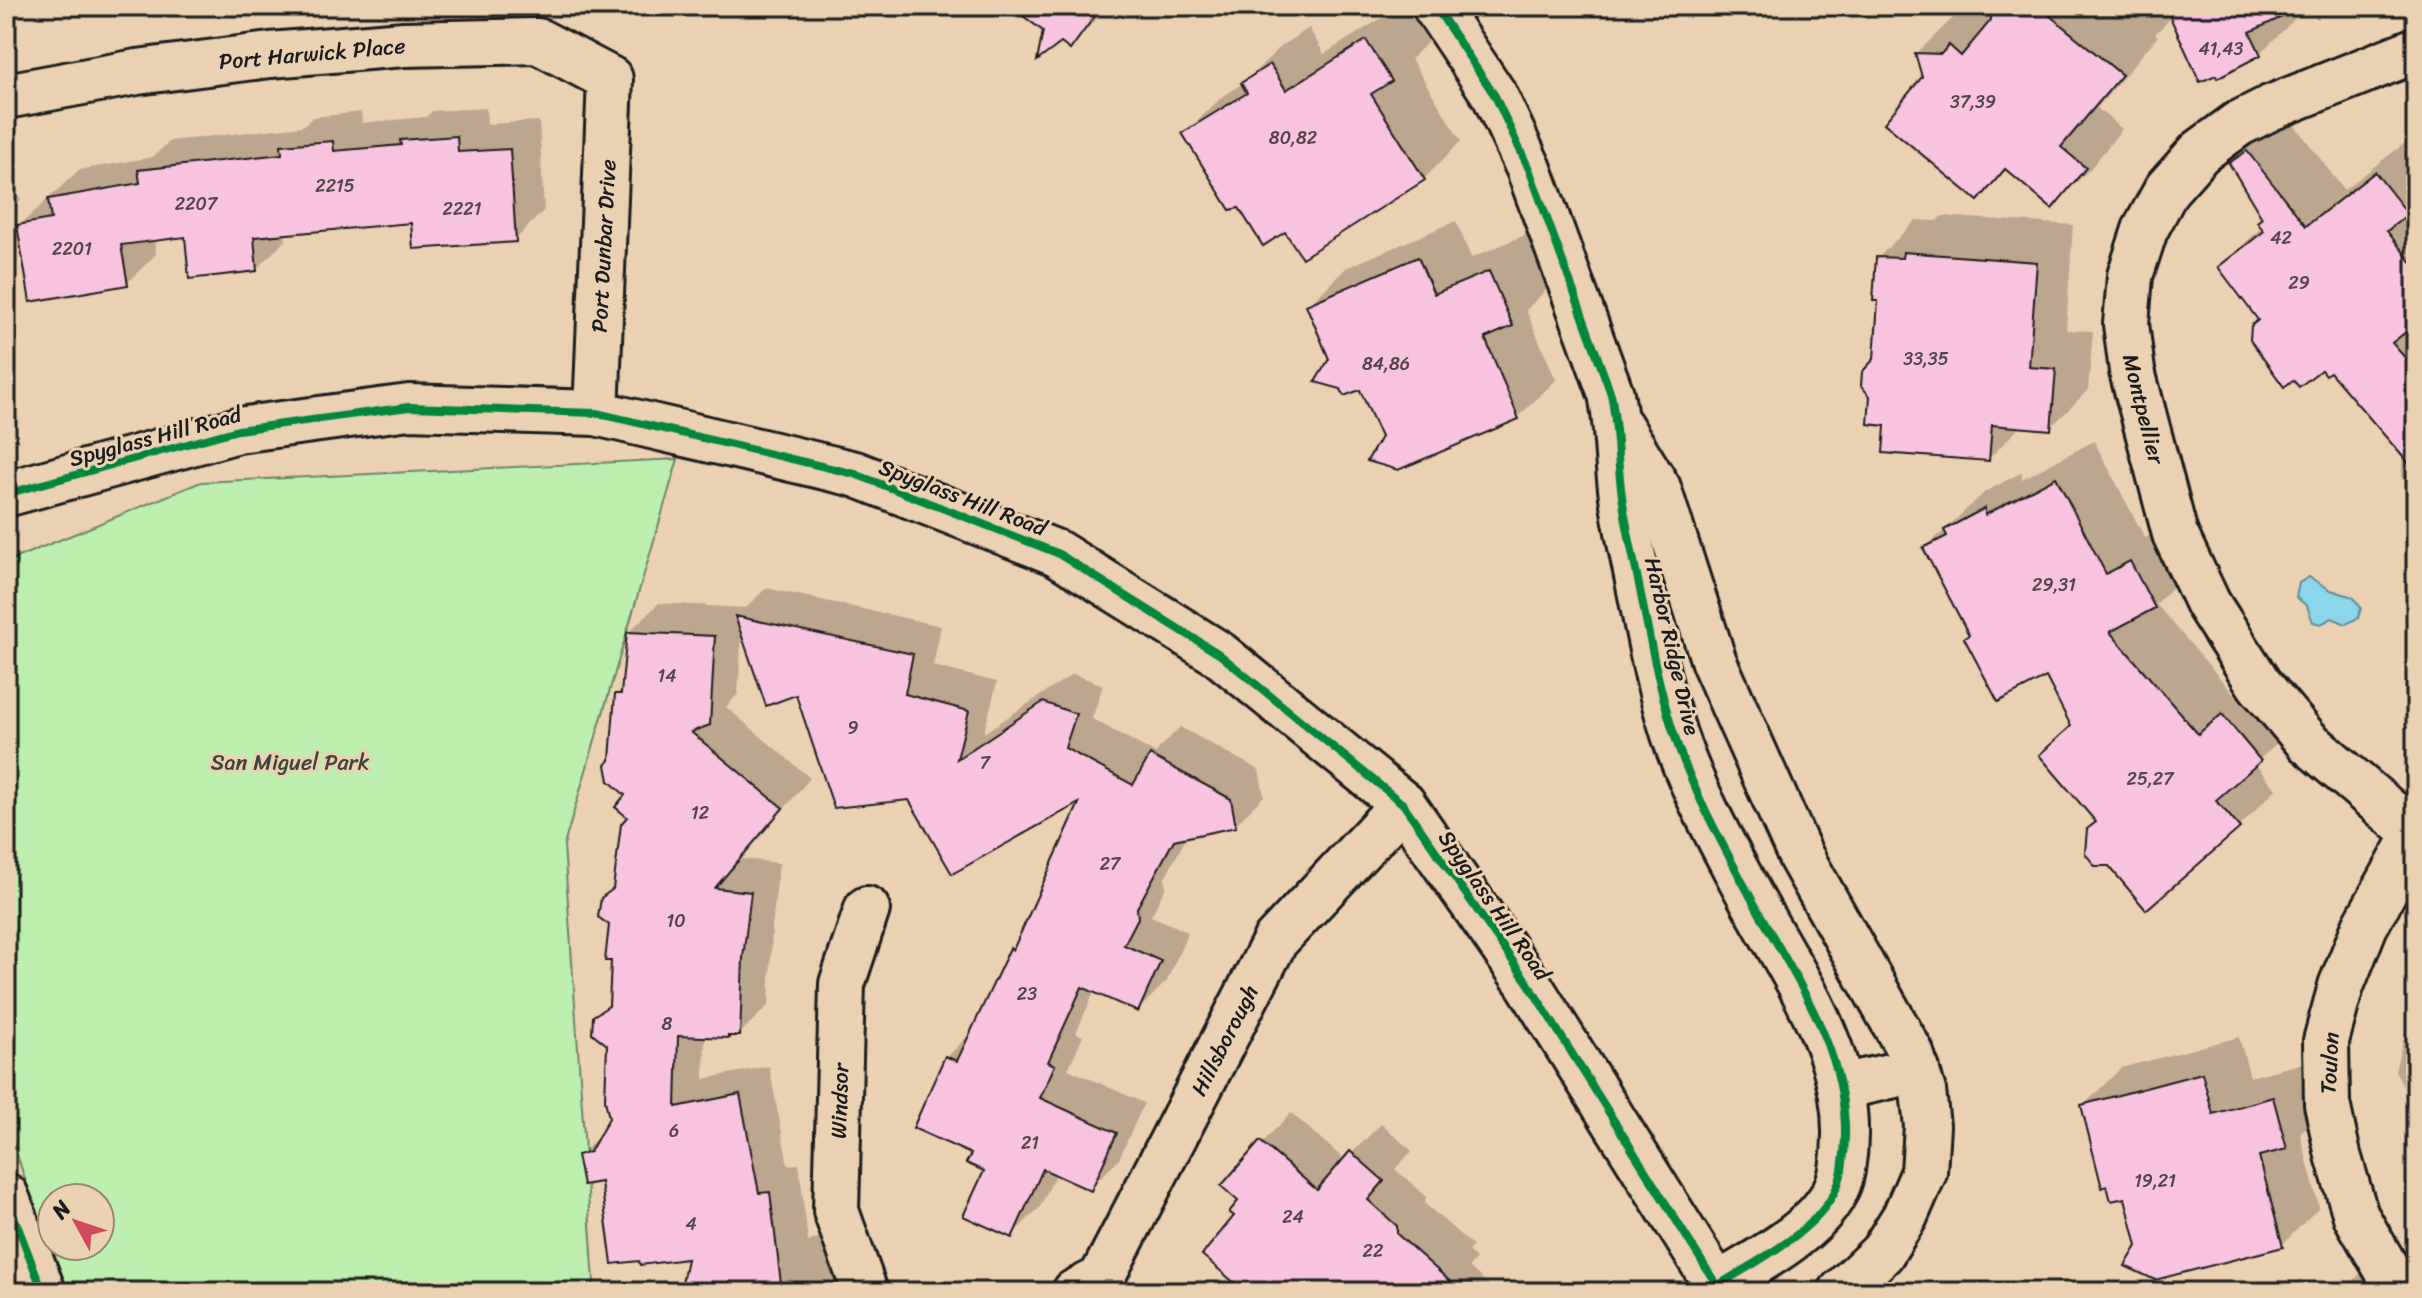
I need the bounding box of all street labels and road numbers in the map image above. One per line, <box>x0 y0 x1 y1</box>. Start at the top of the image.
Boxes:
street label: Port Harwick Place <box>217 26 407 81</box>
street label: Port Dunbar Drive <box>579 158 628 334</box>
street label: Montpellier <box>2111 350 2176 469</box>
street label: Spyglass Hill Road <box>65 394 247 478</box>
street label: Spyglass Hill Road <box>873 448 1054 548</box>
street label: Harbor Ridge Drive <box>1633 553 1712 739</box>
street label: Spyglass Hill Road <box>1428 822 1562 990</box>
street label: Hillsborough <box>1180 978 1269 1103</box>
street label: Toulon <box>2308 1031 2351 1095</box>
street label: Windsor <box>819 1061 860 1140</box>

